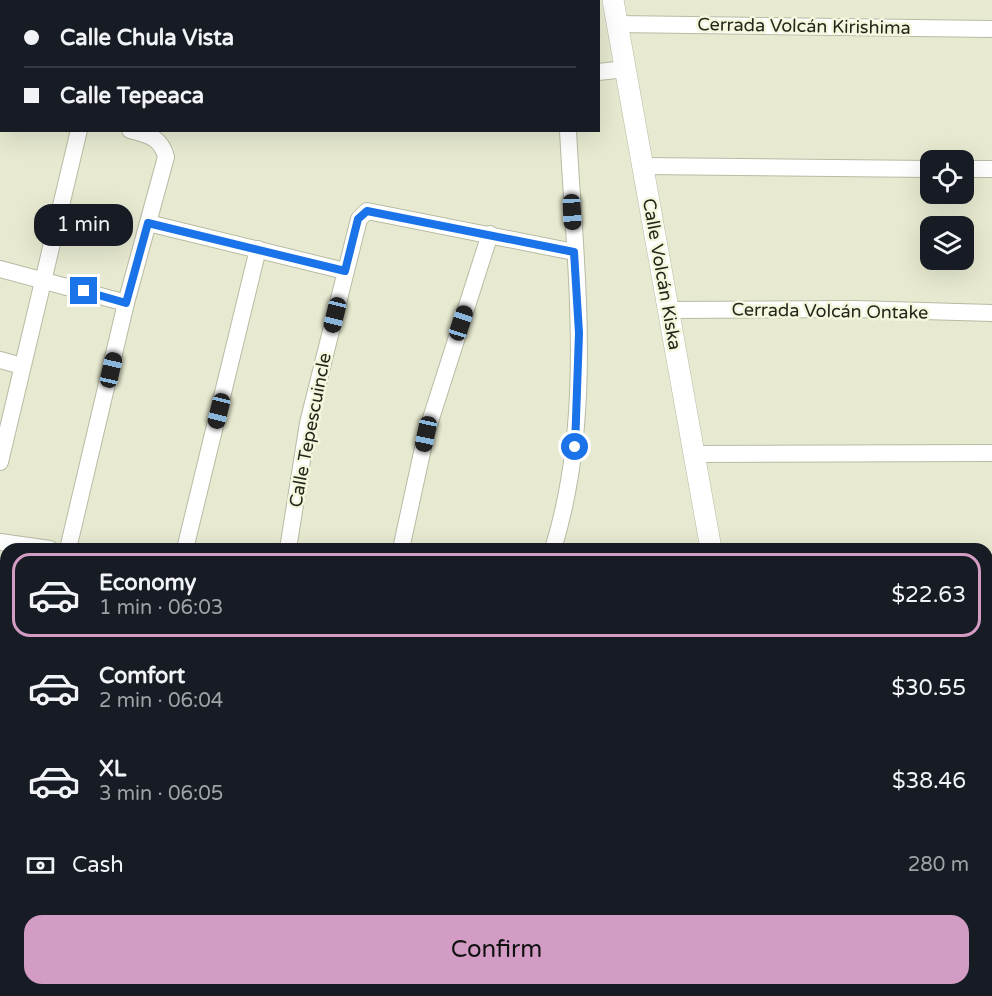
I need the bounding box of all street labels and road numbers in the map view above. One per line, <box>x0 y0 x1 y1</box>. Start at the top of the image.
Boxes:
street label: Cerrada Volcán Kirishima <box>697 13 911 39</box>
street label: Calle Volcán Kiska <box>638 196 686 352</box>
street label: Cerrada Volcán Ontake <box>731 298 929 324</box>
street label: Calle Tepescuincle <box>284 351 336 509</box>

